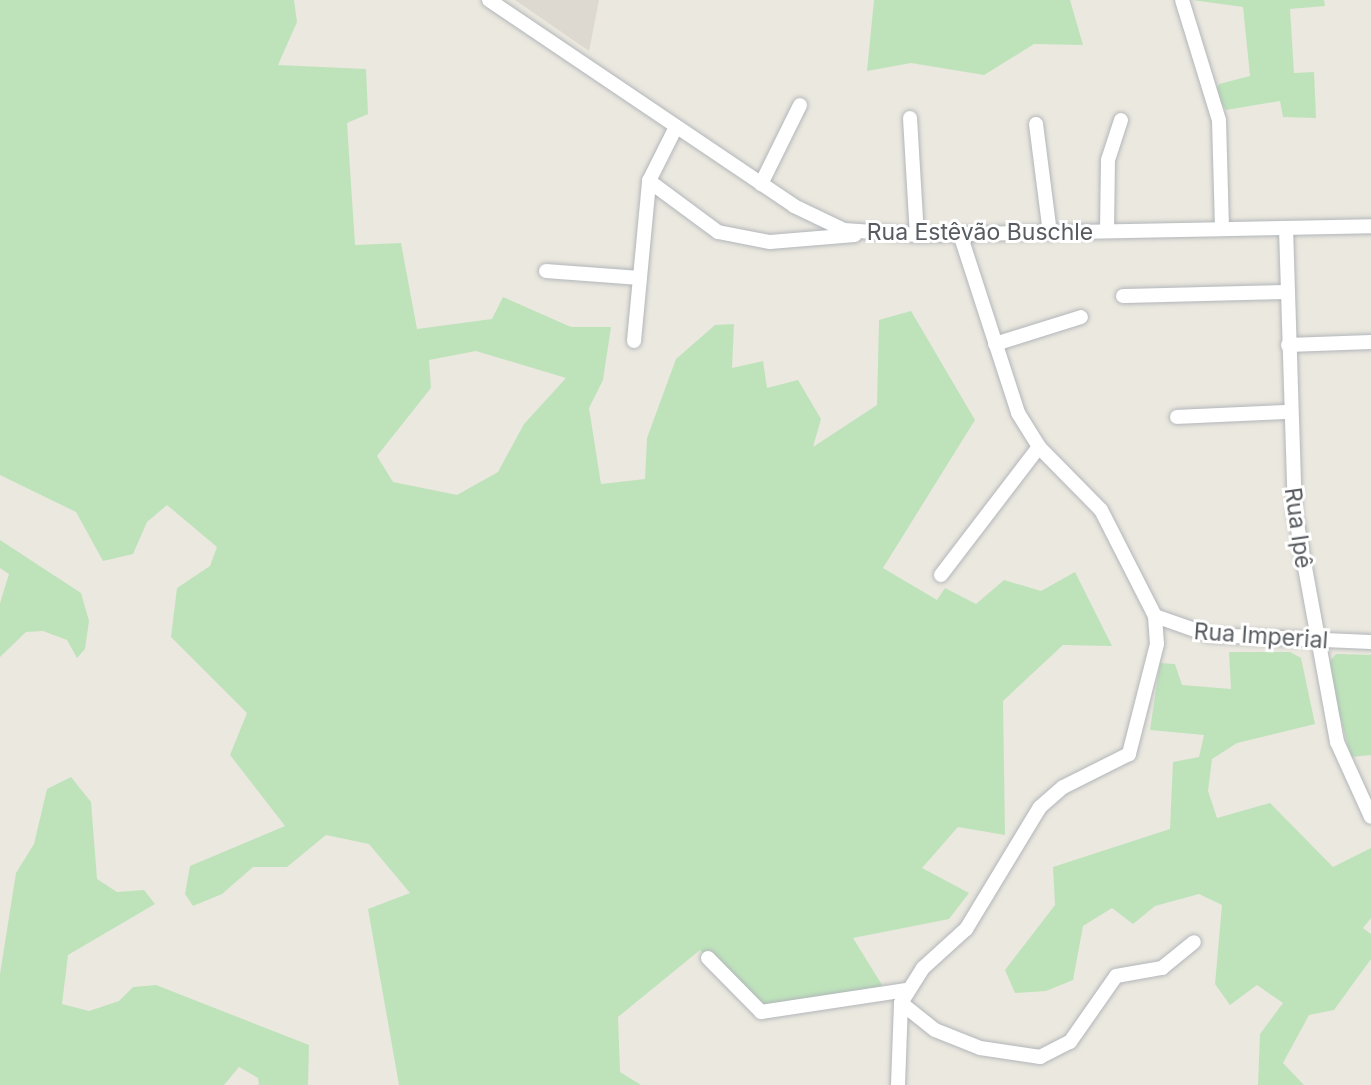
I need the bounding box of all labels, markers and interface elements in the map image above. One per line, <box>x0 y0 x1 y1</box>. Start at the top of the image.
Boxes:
street label: Rua Estêvão Buschle <box>867 218 1093 246</box>
street label: Rua Ipê <box>1279 486 1317 570</box>
street label: Rua Imperial <box>1193 618 1329 654</box>

